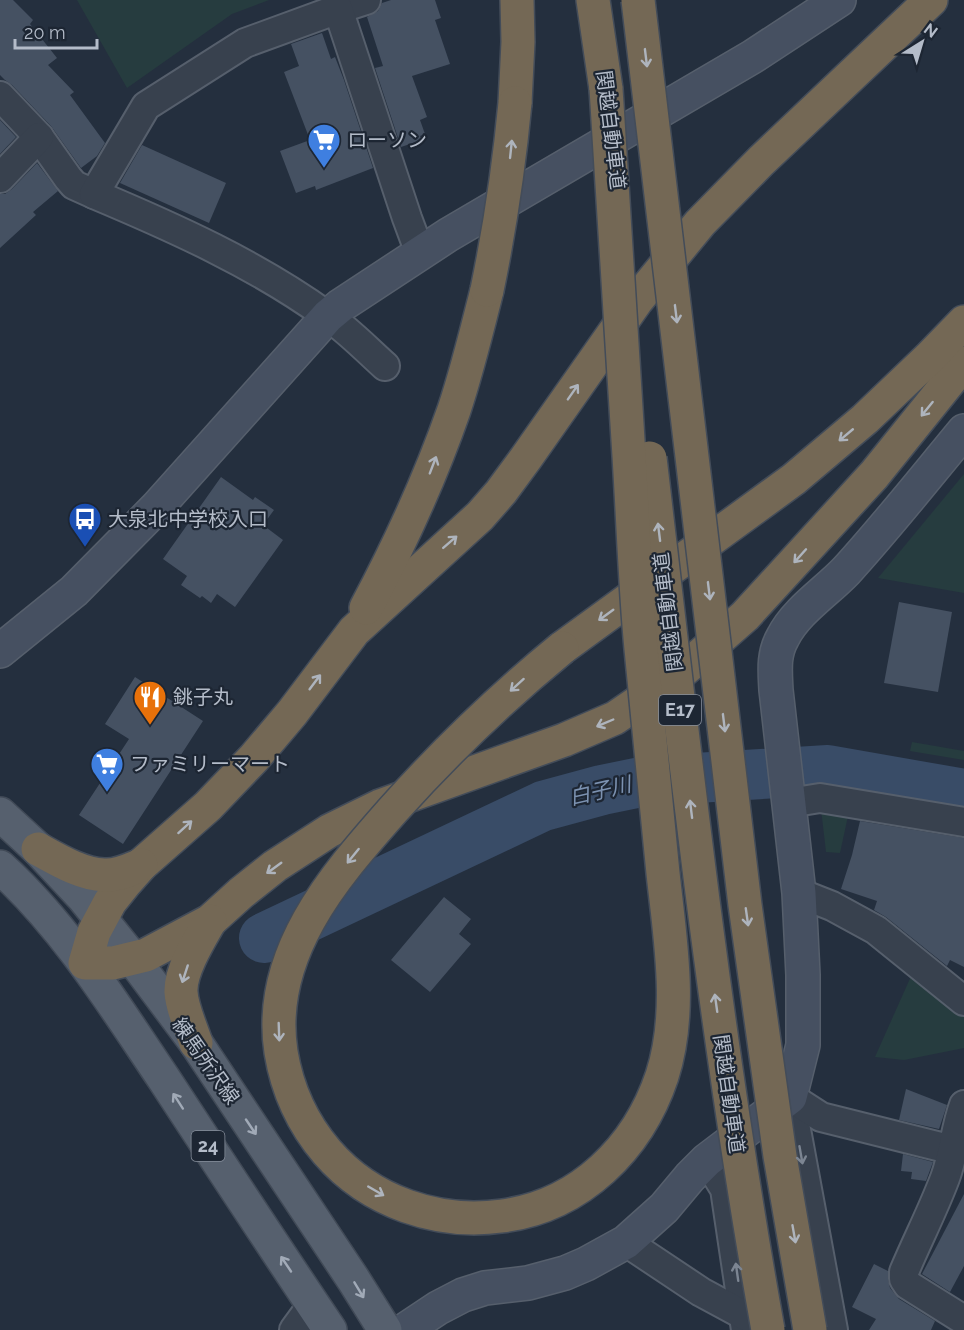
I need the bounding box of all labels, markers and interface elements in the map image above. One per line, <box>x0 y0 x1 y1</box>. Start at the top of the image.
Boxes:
scale bar <box>15 12 98 50</box>
north arrow <box>892 12 952 72</box>
text: N <box>920 19 941 42</box>
text: 20 m <box>24 22 66 43</box>
one-way arrow <box>640 48 651 67</box>
street label: 関越自動車道 <box>592 69 630 191</box>
supermarket icon: ローソン <box>306 122 342 169</box>
place label: ローソン <box>347 128 427 152</box>
one-way arrow <box>505 140 516 160</box>
one-way arrow <box>671 304 682 324</box>
one-way arrow <box>567 384 579 400</box>
one-way arrow <box>921 401 934 417</box>
one-way arrow <box>839 428 854 442</box>
one-way arrow <box>428 456 439 475</box>
bus stop icon: 大泉北中学校入口 <box>67 501 103 548</box>
place label: 大泉北中学校入口 <box>108 507 268 531</box>
one-way arrow <box>653 523 664 543</box>
one-way arrow <box>442 535 457 549</box>
one-way arrow <box>793 549 807 564</box>
street label: 関越自動車道 <box>649 551 687 673</box>
one-way arrow <box>703 581 714 601</box>
one-way arrow <box>599 609 615 621</box>
one-way arrow <box>309 675 322 691</box>
one-way arrow <box>510 678 525 692</box>
restaurant icon: 銚子丸 <box>132 679 168 726</box>
place label: 銚子丸 <box>173 685 233 709</box>
road number: E17 <box>659 695 701 725</box>
one-way arrow <box>719 713 730 732</box>
one-way arrow <box>596 717 614 729</box>
supermarket icon: ファミリーマート <box>89 746 125 793</box>
place label: ファミリーマート <box>130 752 290 776</box>
water label: 白子川 <box>566 771 635 810</box>
one-way arrow <box>686 800 697 820</box>
one-way arrow <box>177 820 192 834</box>
one-way arrow <box>347 848 360 864</box>
one-way arrow <box>266 862 282 874</box>
one-way arrow <box>741 906 752 926</box>
one-way arrow <box>179 964 190 983</box>
one-way arrow <box>711 993 722 1013</box>
street label: 練馬所沢線 <box>167 1013 245 1109</box>
one-way arrow <box>274 1021 285 1041</box>
street label: 関越自動車道 <box>709 1033 749 1155</box>
one-way arrow <box>172 1093 185 1110</box>
one-way arrow <box>246 1118 258 1135</box>
road number: 24 <box>192 1131 224 1161</box>
one-way arrow <box>795 1145 806 1164</box>
one-way arrow <box>367 1185 384 1197</box>
one-way arrow <box>788 1224 799 1243</box>
one-way arrow <box>280 1256 292 1273</box>
one-way arrow <box>732 1263 743 1283</box>
one-way arrow <box>354 1281 366 1298</box>

